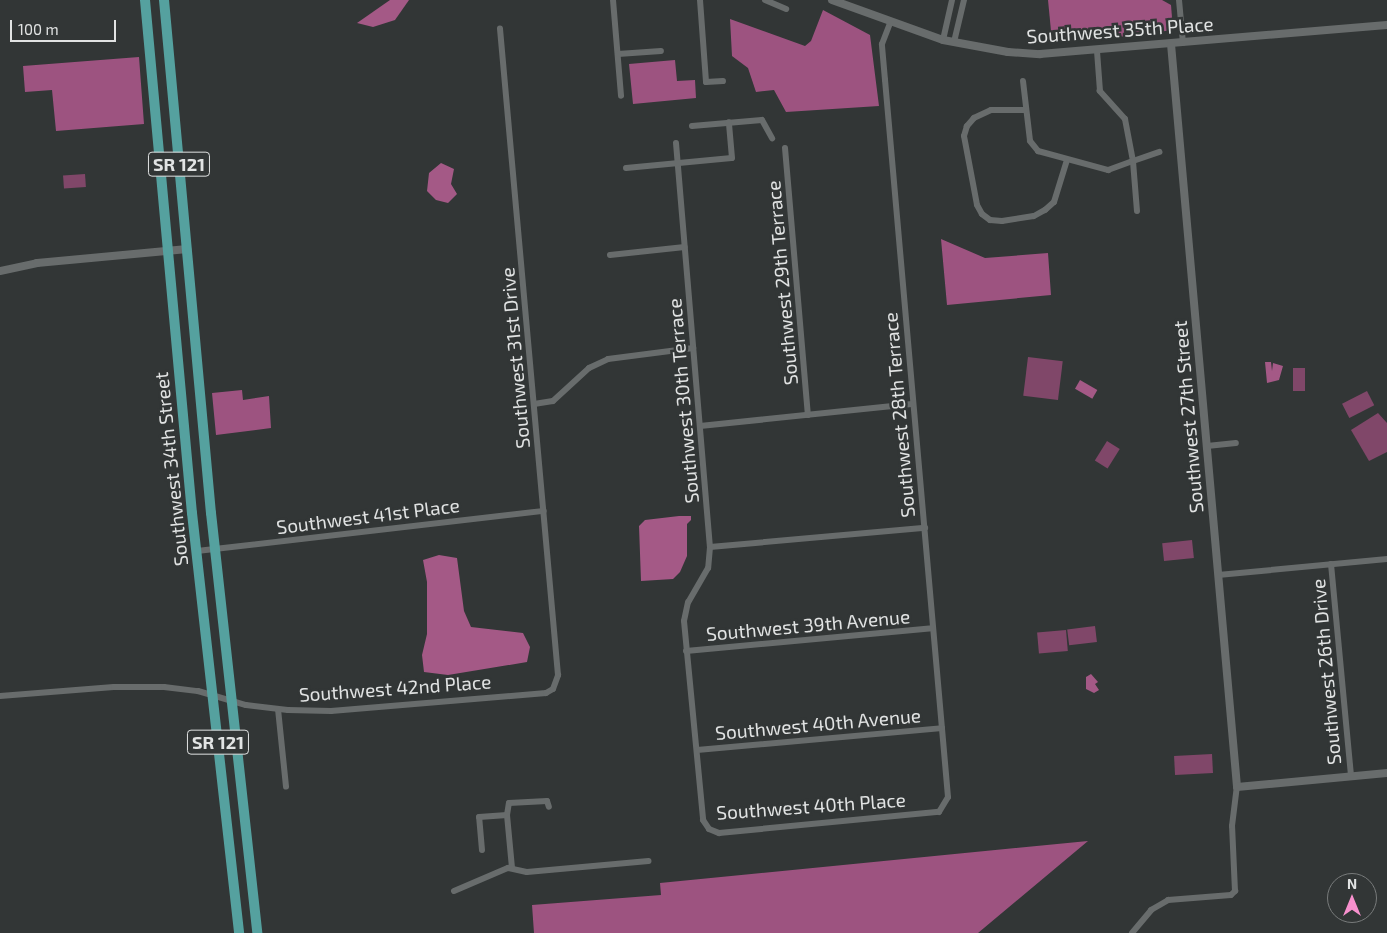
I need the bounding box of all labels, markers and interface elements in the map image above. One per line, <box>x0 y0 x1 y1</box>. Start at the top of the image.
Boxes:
scale bar <box>12 10 119 42</box>
street label: Southwest 35th Place <box>1026 12 1214 48</box>
text: 100 m <box>18 20 59 38</box>
road number: SR 121 <box>148 148 210 180</box>
street label: Southwest 29th Terrace <box>762 180 802 386</box>
street label: Southwest 31st Drive <box>496 266 534 450</box>
street label: Southwest 30th Terrace <box>663 297 703 505</box>
street label: Southwest 28th Terrace <box>879 311 919 519</box>
street label: Southwest 27th Street <box>1168 320 1208 514</box>
street label: Southwest 34th Street <box>149 371 193 567</box>
street label: Southwest 41st Place <box>275 493 461 539</box>
street label: Southwest 26th Drive <box>1307 578 1345 766</box>
street label: Southwest 39th Avenue <box>705 605 911 645</box>
street label: Southwest 42nd Place <box>298 670 492 706</box>
street label: Southwest 40th Avenue <box>714 704 922 744</box>
road number: SR 121 <box>187 726 249 758</box>
street label: Southwest 40th Place <box>716 788 906 824</box>
north arrow <box>1327 873 1377 923</box>
text: N <box>1347 875 1357 892</box>

